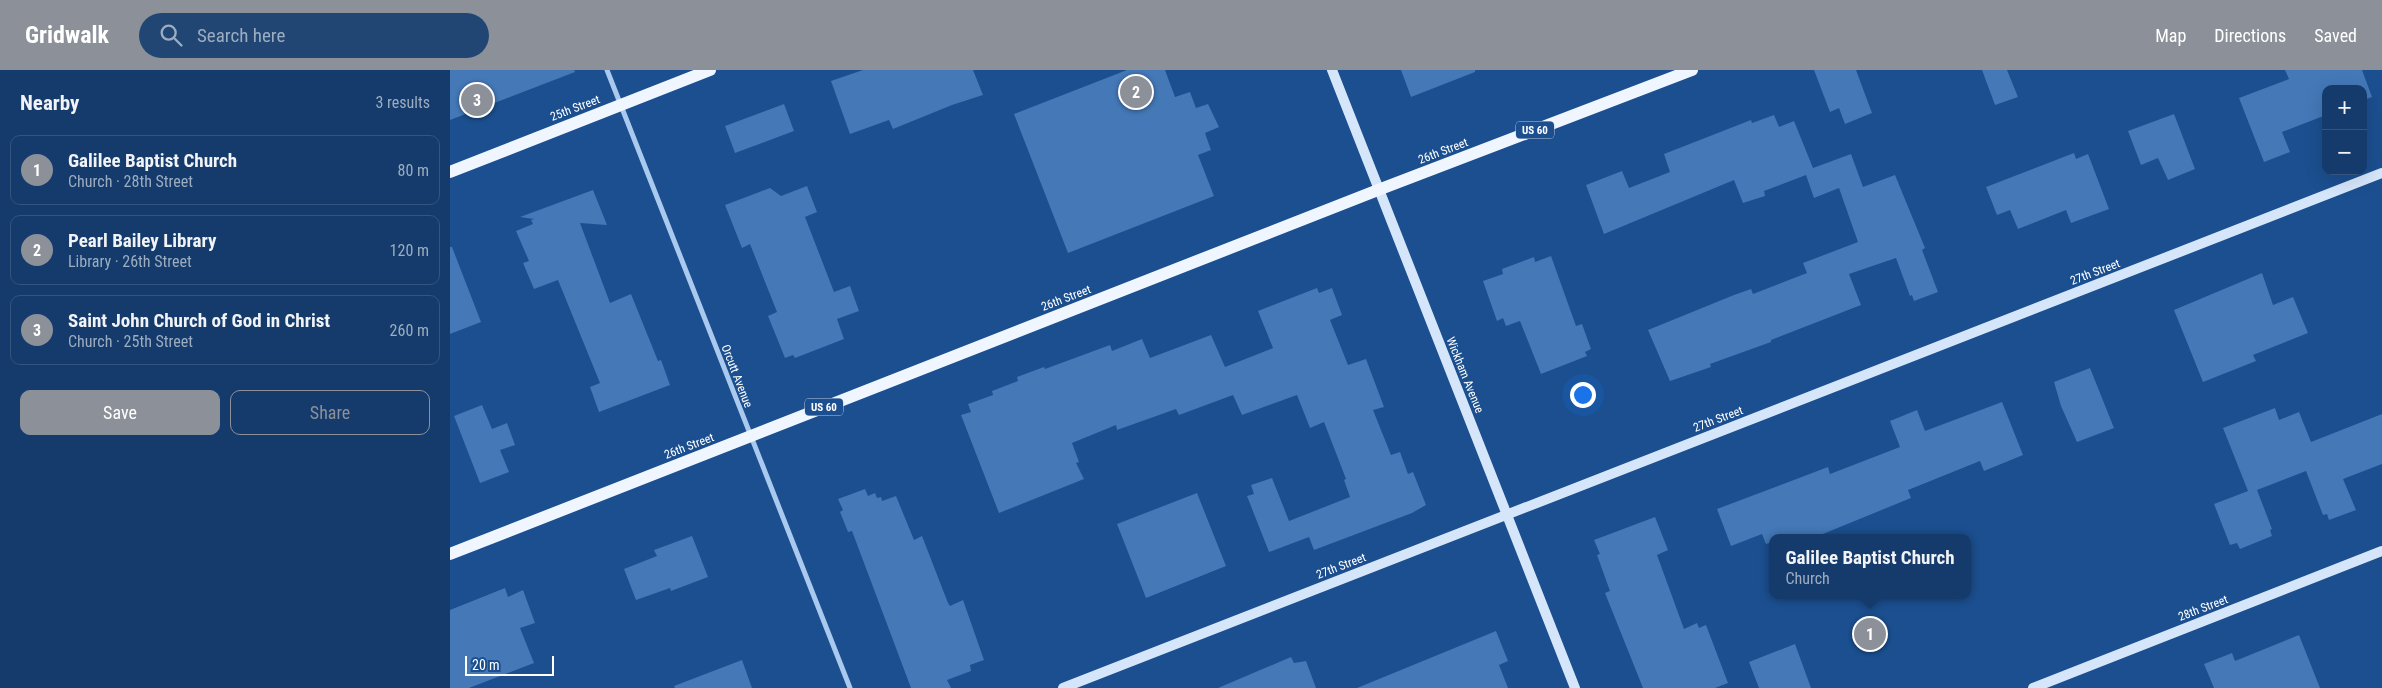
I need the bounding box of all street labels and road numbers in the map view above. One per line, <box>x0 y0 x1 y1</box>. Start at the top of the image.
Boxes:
street label: 25th Street <box>548 92 602 124</box>
road number: US 60 <box>1516 122 1554 138</box>
street label: 26th Street <box>1416 135 1470 167</box>
street label: 27th Street <box>2068 256 2122 288</box>
street label: 26th Street <box>1039 282 1093 314</box>
street label: Wickham Avenue <box>1443 335 1487 415</box>
street label: Orcutt Avenue <box>719 342 756 410</box>
road number: US 60 <box>805 398 843 416</box>
street label: 27th Street <box>1691 403 1745 435</box>
street label: 26th Street <box>662 430 716 462</box>
street label: 27th Street <box>1314 550 1368 582</box>
street label: 28th Street <box>2176 592 2230 624</box>

